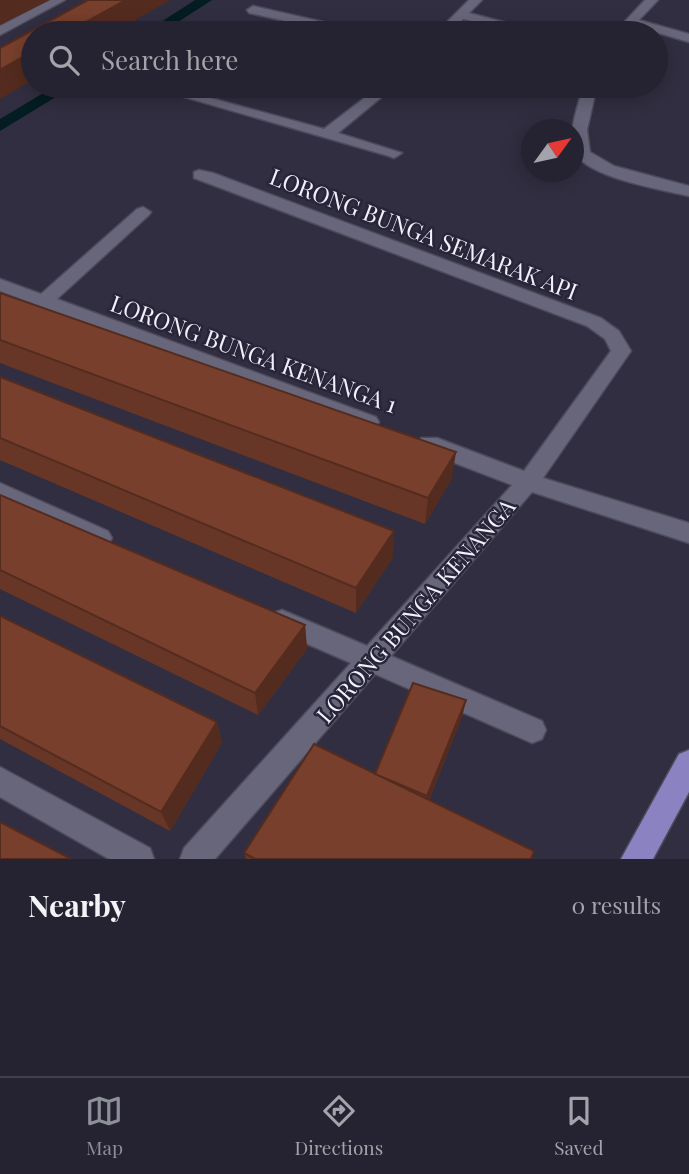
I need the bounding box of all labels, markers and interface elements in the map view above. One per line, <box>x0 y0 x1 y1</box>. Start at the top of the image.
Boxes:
search box <box>21 21 668 98</box>
icon: search <box>45 41 83 79</box>
text: Search here <box>101 42 238 77</box>
north arrow <box>521 119 584 182</box>
street label: LORONG BUNGA SEMARAK API <box>266 160 582 306</box>
street label: LORONG BUNGA KENANGA 1 <box>107 287 402 419</box>
street label: LORONG BUNGA KENANGA <box>309 491 522 729</box>
text: Nearby <box>28 885 126 925</box>
text: 0 results <box>571 889 661 920</box>
tab: Map <box>85 1092 123 1160</box>
tab: Directions <box>294 1092 383 1160</box>
tab: Saved <box>554 1092 604 1160</box>

